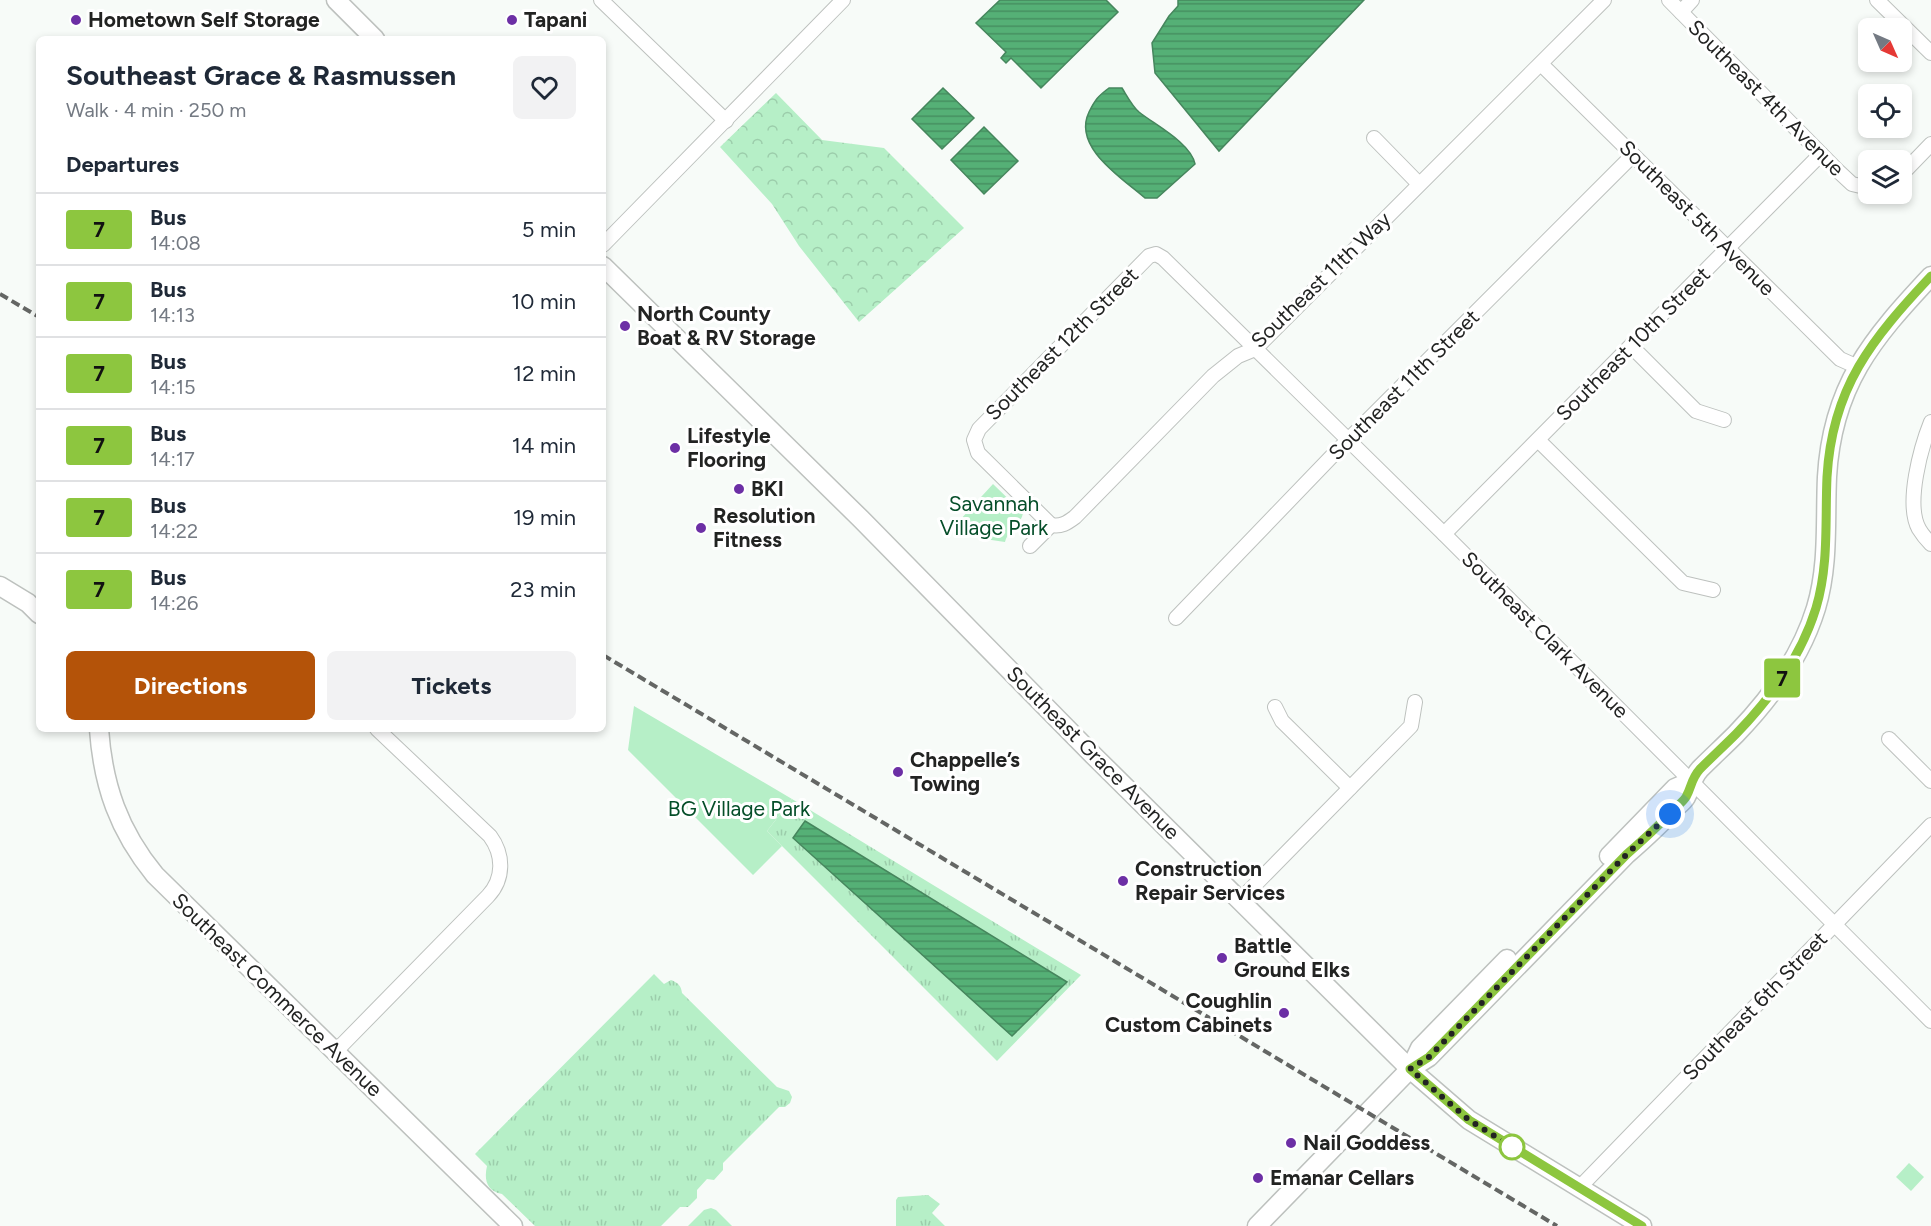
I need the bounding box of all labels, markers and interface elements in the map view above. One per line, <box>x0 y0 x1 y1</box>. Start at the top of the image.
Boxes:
place label: Hometown Self Storage <box>88 7 320 32</box>
place label: Tapani <box>524 7 587 32</box>
marker: Hometown Self Storage <box>69 13 83 27</box>
marker: Tapani <box>505 13 519 27</box>
street label: Southeast 4th Avenue <box>1683 14 1850 181</box>
north arrow <box>1858 18 1912 72</box>
map controls <box>1858 18 1912 204</box>
button: heart <box>513 56 576 119</box>
text: Southeast Grace & Rasmussen <box>66 58 456 92</box>
button: locate <box>1858 84 1912 138</box>
text: Walk · 4 min · 250 m <box>66 98 246 122</box>
street label: Southeast 5th Avenue <box>1614 135 1780 301</box>
button: layers <box>1858 150 1912 204</box>
text: Departures <box>66 151 179 178</box>
text: Bus <box>150 204 186 231</box>
street label: Southeast 11th Way <box>1246 207 1396 353</box>
text: 5 min <box>522 216 576 243</box>
text: 7 <box>93 217 105 242</box>
text: 14:08 <box>150 231 201 255</box>
street label: Southeast 10th Street <box>1551 261 1715 426</box>
street label: Southeast 12th Street <box>980 262 1143 425</box>
text: Bus <box>150 276 186 303</box>
text: 10 min <box>511 288 576 315</box>
text: 7 <box>93 289 105 314</box>
place label: North County Boat & RV Storage <box>637 301 816 350</box>
text: 14:13 <box>150 303 195 327</box>
street label: Southeast 11th Street <box>1323 304 1484 465</box>
marker: North County Boat & RV Storage <box>618 319 632 333</box>
text: Bus <box>150 348 186 375</box>
text: 12 min <box>513 360 576 387</box>
text: 7 <box>93 361 105 386</box>
text: 14:15 <box>150 375 196 399</box>
text: Bus <box>150 420 186 447</box>
place label: Lifestyle Flooring <box>687 423 771 472</box>
text: 14 min <box>512 432 576 459</box>
text: 7 <box>93 433 105 458</box>
marker: Lifestyle Flooring <box>668 441 682 455</box>
text: 14:17 <box>150 447 195 471</box>
place label: BKI <box>751 476 784 501</box>
marker: BKI <box>732 482 746 496</box>
park label: Savannah Village Park <box>940 491 1049 540</box>
text: Bus <box>150 492 186 519</box>
place label: Resolution Fitness <box>713 503 815 552</box>
text: 19 min <box>513 504 576 531</box>
text: 7 <box>93 505 105 530</box>
text: 14:22 <box>150 519 198 543</box>
marker: Resolution Fitness <box>694 521 708 535</box>
street label: Southeast Clark Avenue <box>1457 546 1634 723</box>
text: Bus <box>150 564 186 591</box>
text: 23 min <box>510 576 576 603</box>
text: 7 <box>93 577 105 602</box>
text: 14:26 <box>150 591 198 615</box>
button: Directions <box>66 651 315 720</box>
button: Tickets <box>327 651 576 720</box>
line badge: 7 <box>1762 658 1802 698</box>
street label: Southeast Grace Avenue <box>1002 661 1185 844</box>
text: 7 <box>1776 666 1788 691</box>
place label: Chappelle’s Towing <box>910 747 1020 796</box>
marker: Chappelle’s Towing <box>891 765 905 779</box>
park label: BG Village Park <box>668 796 811 821</box>
your location <box>1655 799 1685 829</box>
place label: Construction Repair Services <box>1135 856 1285 905</box>
marker: Construction Repair Services <box>1116 874 1130 888</box>
street label: Southeast Commerce Avenue <box>167 888 388 1102</box>
street label: Southeast 6th Street <box>1677 926 1832 1085</box>
place label: Battle Ground Elks <box>1234 933 1350 982</box>
marker: Battle Ground Elks <box>1215 951 1229 965</box>
place label: Coughlin Custom Cabinets <box>1105 988 1272 1037</box>
marker: Coughlin Custom Cabinets <box>1277 1006 1291 1020</box>
place label: Nail Goddess <box>1303 1130 1430 1155</box>
unlabelled marker <box>1499 1134 1525 1160</box>
marker: Nail Goddess <box>1284 1136 1298 1150</box>
place label: Emanar Cellars <box>1270 1165 1414 1190</box>
marker: Emanar Cellars <box>1251 1171 1265 1185</box>

